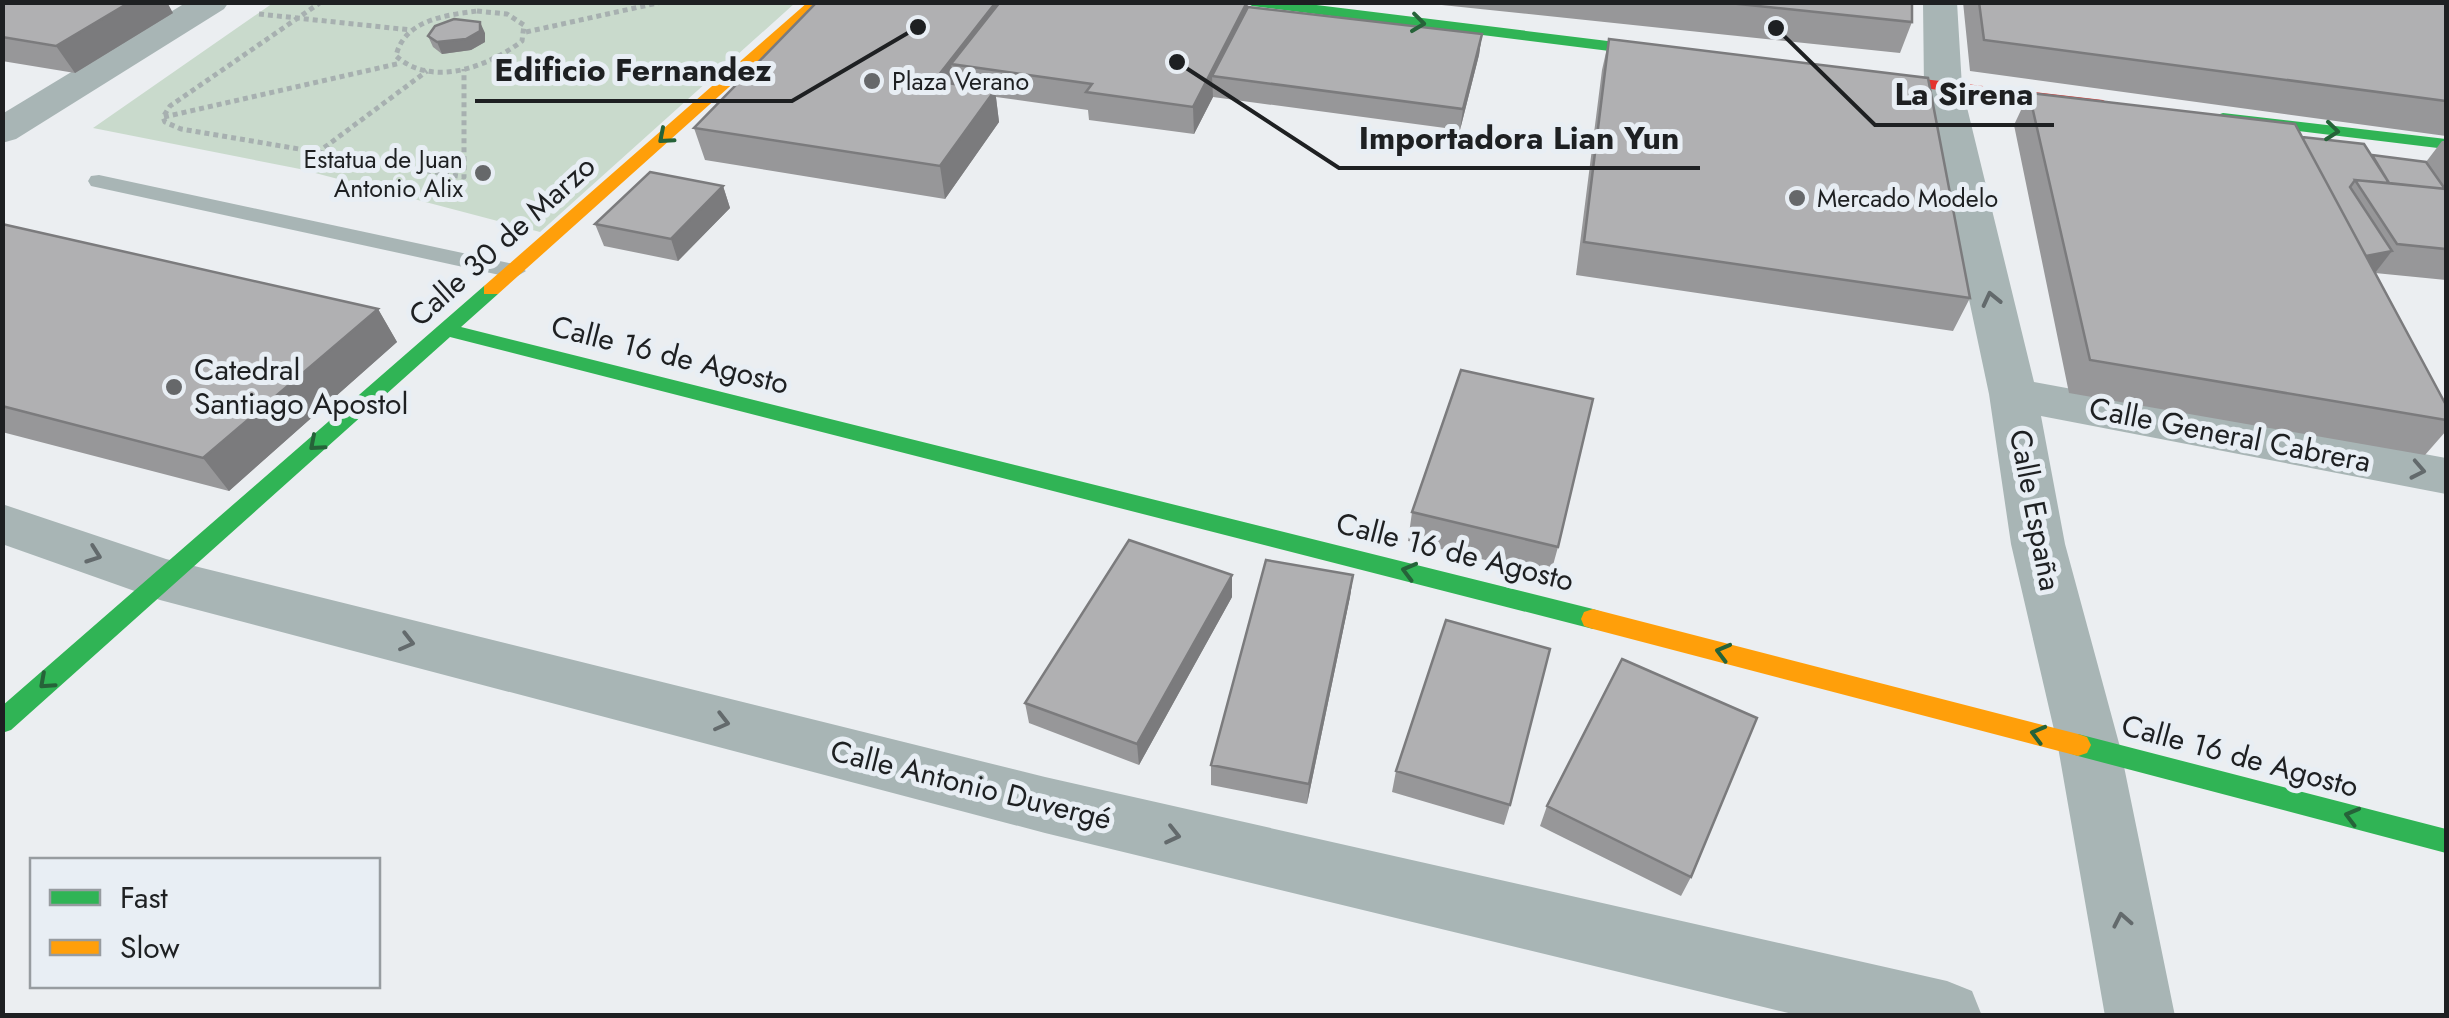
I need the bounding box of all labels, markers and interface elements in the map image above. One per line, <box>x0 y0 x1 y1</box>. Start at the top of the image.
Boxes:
one-way arrow <box>1411 12 1427 33</box>
callout: Edificio Fernandez <box>475 39 792 101</box>
text: Edificio Fernandez <box>494 47 772 93</box>
place label: Plaza Verano <box>892 63 1029 99</box>
callout: La Sirena <box>1875 63 2054 125</box>
marker: Plaza Verano <box>861 70 883 92</box>
text: La Sirena <box>1894 71 2034 117</box>
callout: Importadora Lian Yun <box>1339 106 1700 168</box>
text: Importadora Lian Yun <box>1359 115 1679 161</box>
one-way arrow <box>2324 120 2340 141</box>
one-way arrow <box>658 125 677 143</box>
place label: Estatua de Juan Antonio Alix <box>304 141 463 206</box>
street label: Calle 30 de Marzo <box>399 145 604 336</box>
marker: Estatua de Juan Antonio Alix <box>472 162 494 184</box>
place label: Mercado Modelo <box>1817 180 1998 216</box>
marker: Mercado Modelo <box>1786 187 1808 209</box>
one-way arrow <box>1982 291 2003 308</box>
street label: Calle 16 de Agosto <box>547 304 793 405</box>
place label: Catedral Santiago Apostol <box>194 348 408 425</box>
marker: Catedral Santiago Apostol <box>163 376 185 398</box>
street label: Calle General Cabrera <box>2086 386 2374 483</box>
street label: Calle España <box>1999 426 2072 594</box>
one-way arrow <box>309 432 328 450</box>
one-way arrow <box>2410 459 2427 480</box>
street label: Calle 16 de Agosto <box>1332 501 1578 602</box>
one-way arrow <box>85 543 102 564</box>
one-way arrow <box>1400 562 1417 583</box>
one-way arrow <box>398 630 415 651</box>
one-way arrow <box>1715 643 1732 664</box>
one-way arrow <box>39 670 58 688</box>
street label: Calle 16 de Agosto <box>2117 703 2363 808</box>
one-way arrow <box>713 711 730 732</box>
one-way arrow <box>2030 724 2047 745</box>
street label: Calle Antonio Duvergé <box>826 729 1116 840</box>
one-way arrow <box>2344 807 2361 828</box>
one-way arrow <box>1164 823 1181 844</box>
legend <box>30 858 380 988</box>
text: Fast <box>120 876 169 919</box>
one-way arrow <box>2112 912 2133 928</box>
text: Slow <box>120 926 180 969</box>

